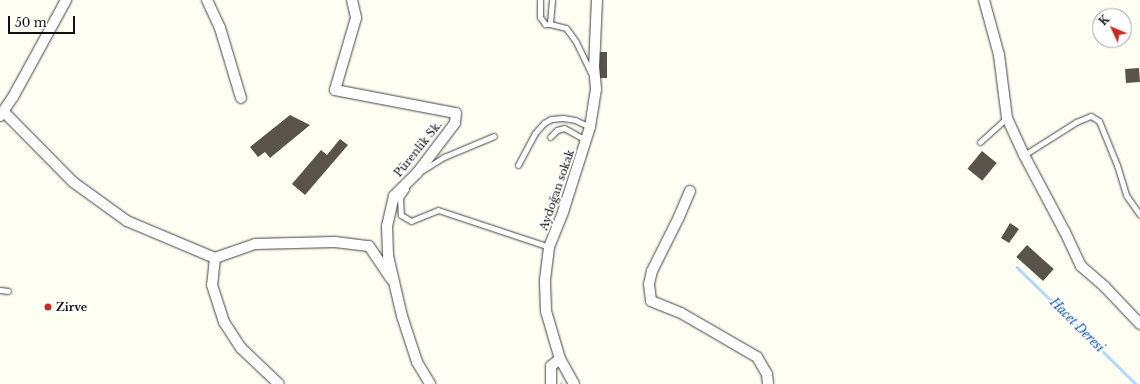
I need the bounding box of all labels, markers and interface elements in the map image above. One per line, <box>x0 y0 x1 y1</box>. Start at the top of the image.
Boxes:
scale bar <box>10 8 77 34</box>
north arrow <box>1092 8 1132 48</box>
text: K <box>1096 12 1112 28</box>
text: 50 m <box>15 15 47 30</box>
street label: Pürenlik Sk. <box>391 118 445 180</box>
street label: Aydoğan sokak <box>537 148 577 232</box>
water label: Hacet Deresi <box>1047 295 1107 355</box>
place label: Zirve <box>56 300 87 314</box>
marker: Zirve <box>43 302 53 312</box>

